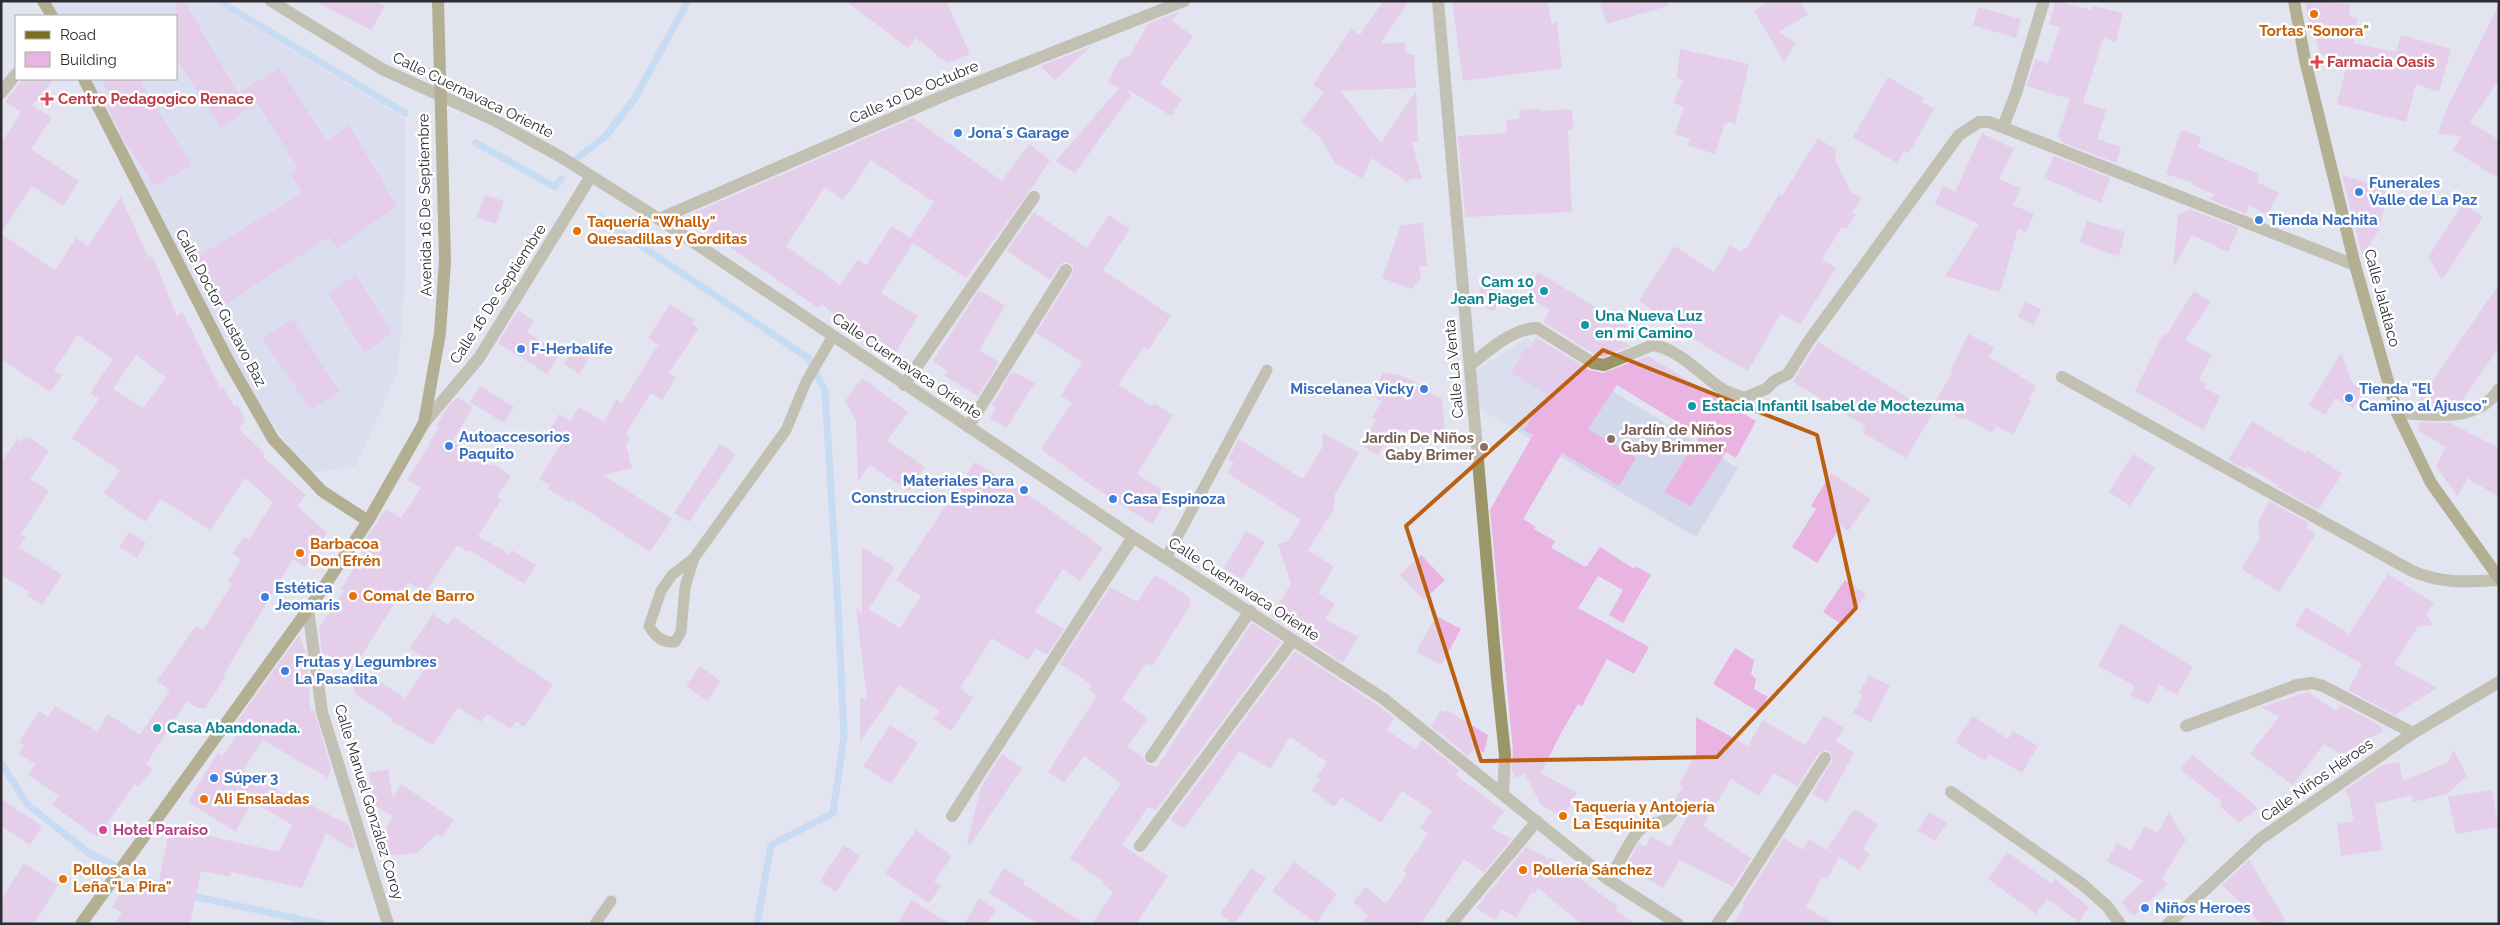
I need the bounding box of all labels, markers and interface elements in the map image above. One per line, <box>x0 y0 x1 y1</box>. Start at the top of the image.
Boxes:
marker: Tortas "Sonora" <box>2308 8 2320 20</box>
legend <box>15 15 178 80</box>
place label: Tortas "Sonora" <box>2259 22 2369 40</box>
text: Road <box>60 26 96 44</box>
street label: Calle Cuernavaca Oriente <box>390 48 556 142</box>
text: Building <box>60 51 117 69</box>
place label: Farmacia Oasis <box>2327 53 2435 71</box>
marker: Farmacia Oasis <box>2311 56 2323 68</box>
street label: Calle 10 De Octubre <box>847 57 981 127</box>
place label: Centro Pedagogico Renace <box>58 90 254 108</box>
marker: Centro Pedagogico Renace <box>40 92 54 106</box>
street label: Avenida 16 De Septiembre <box>414 113 436 297</box>
place label: Jona´s Garage <box>968 124 1069 142</box>
marker: Jona´s Garage <box>952 127 964 139</box>
place label: Funerales Valle de La Paz <box>2369 174 2477 209</box>
marker: Funerales Valle de La Paz <box>2353 186 2365 198</box>
place label: Tienda Nachita <box>2269 211 2378 229</box>
place label: Taquería "Whally" Quesadillas y Gorditas <box>587 213 747 248</box>
marker: Tienda Nachita <box>2253 214 2265 226</box>
street label: Calle 16 De Septiembre <box>446 221 550 367</box>
marker: Taquería "Whally" Quesadillas y Gorditas <box>571 225 583 237</box>
street label: Calle Doctor Gustavo Baz <box>172 226 270 390</box>
street label: Calle Jalatlaco <box>2360 247 2404 349</box>
place label: Cam 10 Jean Piaget <box>1451 273 1534 308</box>
marker: Cam 10 Jean Piaget <box>1538 285 1550 297</box>
place label: Una Nueva Luz en mi Camino <box>1595 307 1703 342</box>
street label: Calle Cuernavaca Oriente <box>829 309 985 423</box>
street label: Calle La Venta <box>1441 319 1467 419</box>
marker: Una Nueva Luz en mi Camino <box>1579 319 1591 331</box>
place label: F-Herbalife <box>531 340 613 358</box>
marker: F-Herbalife <box>515 343 527 355</box>
place label: Miscelanea Vicky <box>1290 380 1415 398</box>
place label: Tienda "El Camino al Ajusco" <box>2359 380 2487 415</box>
marker: Miscelanea Vicky <box>1418 383 1430 395</box>
marker: Tienda "El Camino al Ajusco" <box>2343 392 2355 404</box>
place label: Estacia Infantil Isabel de Moctezuma <box>1702 397 1965 415</box>
marker: Estacia Infantil Isabel de Moctezuma <box>1686 400 1698 412</box>
place label: Jardín de Niños Gaby Brimmer <box>1621 421 1732 456</box>
place label: Autoaccesorios Paquito <box>459 428 570 463</box>
place label: Jardin De Niños Gaby Brimer <box>1362 429 1474 464</box>
marker: Jardín de Niños Gaby Brimmer <box>1605 433 1617 445</box>
marker: Autoaccesorios Paquito <box>443 440 455 452</box>
marker: Jardin De Niños Gaby Brimer <box>1478 441 1490 453</box>
place label: Materiales Para Construccion Espinoza <box>851 472 1014 507</box>
marker: Materiales Para Construccion Espinoza <box>1018 484 1030 496</box>
place label: Casa Espinoza <box>1123 490 1226 508</box>
marker: Casa Espinoza <box>1107 493 1119 505</box>
street label: Calle Cuernavaca Oriente <box>1165 533 1323 645</box>
place label: Barbacoa Don Efrén <box>310 535 381 570</box>
marker: Barbacoa Don Efrén <box>294 547 306 559</box>
place label: Estética Jeomaris <box>275 579 340 614</box>
place label: Comal de Barro <box>363 587 475 605</box>
marker: Comal de Barro <box>347 590 359 602</box>
marker: Estética Jeomaris <box>259 591 271 603</box>
place label: Frutas y Legumbres La Pasadita <box>295 653 437 688</box>
marker: Frutas y Legumbres La Pasadita <box>279 665 291 677</box>
street label: Calle Manuel González Coroy <box>331 702 407 902</box>
place label: Casa Abandonada. <box>167 719 300 737</box>
marker: Casa Abandonada. <box>151 722 163 734</box>
street label: Calle Niños Héroes <box>2258 735 2376 825</box>
place label: Súper 3 <box>224 769 278 787</box>
marker: Súper 3 <box>208 772 220 784</box>
place label: Ali Ensaladas <box>214 790 309 808</box>
marker: Ali Ensaladas <box>198 793 210 805</box>
place label: Taquería y Antojería La Esquinita <box>1573 798 1715 833</box>
marker: Taquería y Antojería La Esquinita <box>1557 810 1569 822</box>
place label: Hotel Paraíso <box>113 821 208 839</box>
marker: Hotel Paraíso <box>97 824 109 836</box>
place label: Pollos a la Leña "La Pira" <box>73 861 172 896</box>
place label: Pollería Sánchez <box>1533 861 1652 879</box>
marker: Pollería Sánchez <box>1517 864 1529 876</box>
marker: Pollos a la Leña "La Pira" <box>57 873 69 885</box>
place label: Niños Heroes <box>2155 899 2251 917</box>
marker: Niños Heroes <box>2139 902 2151 914</box>

